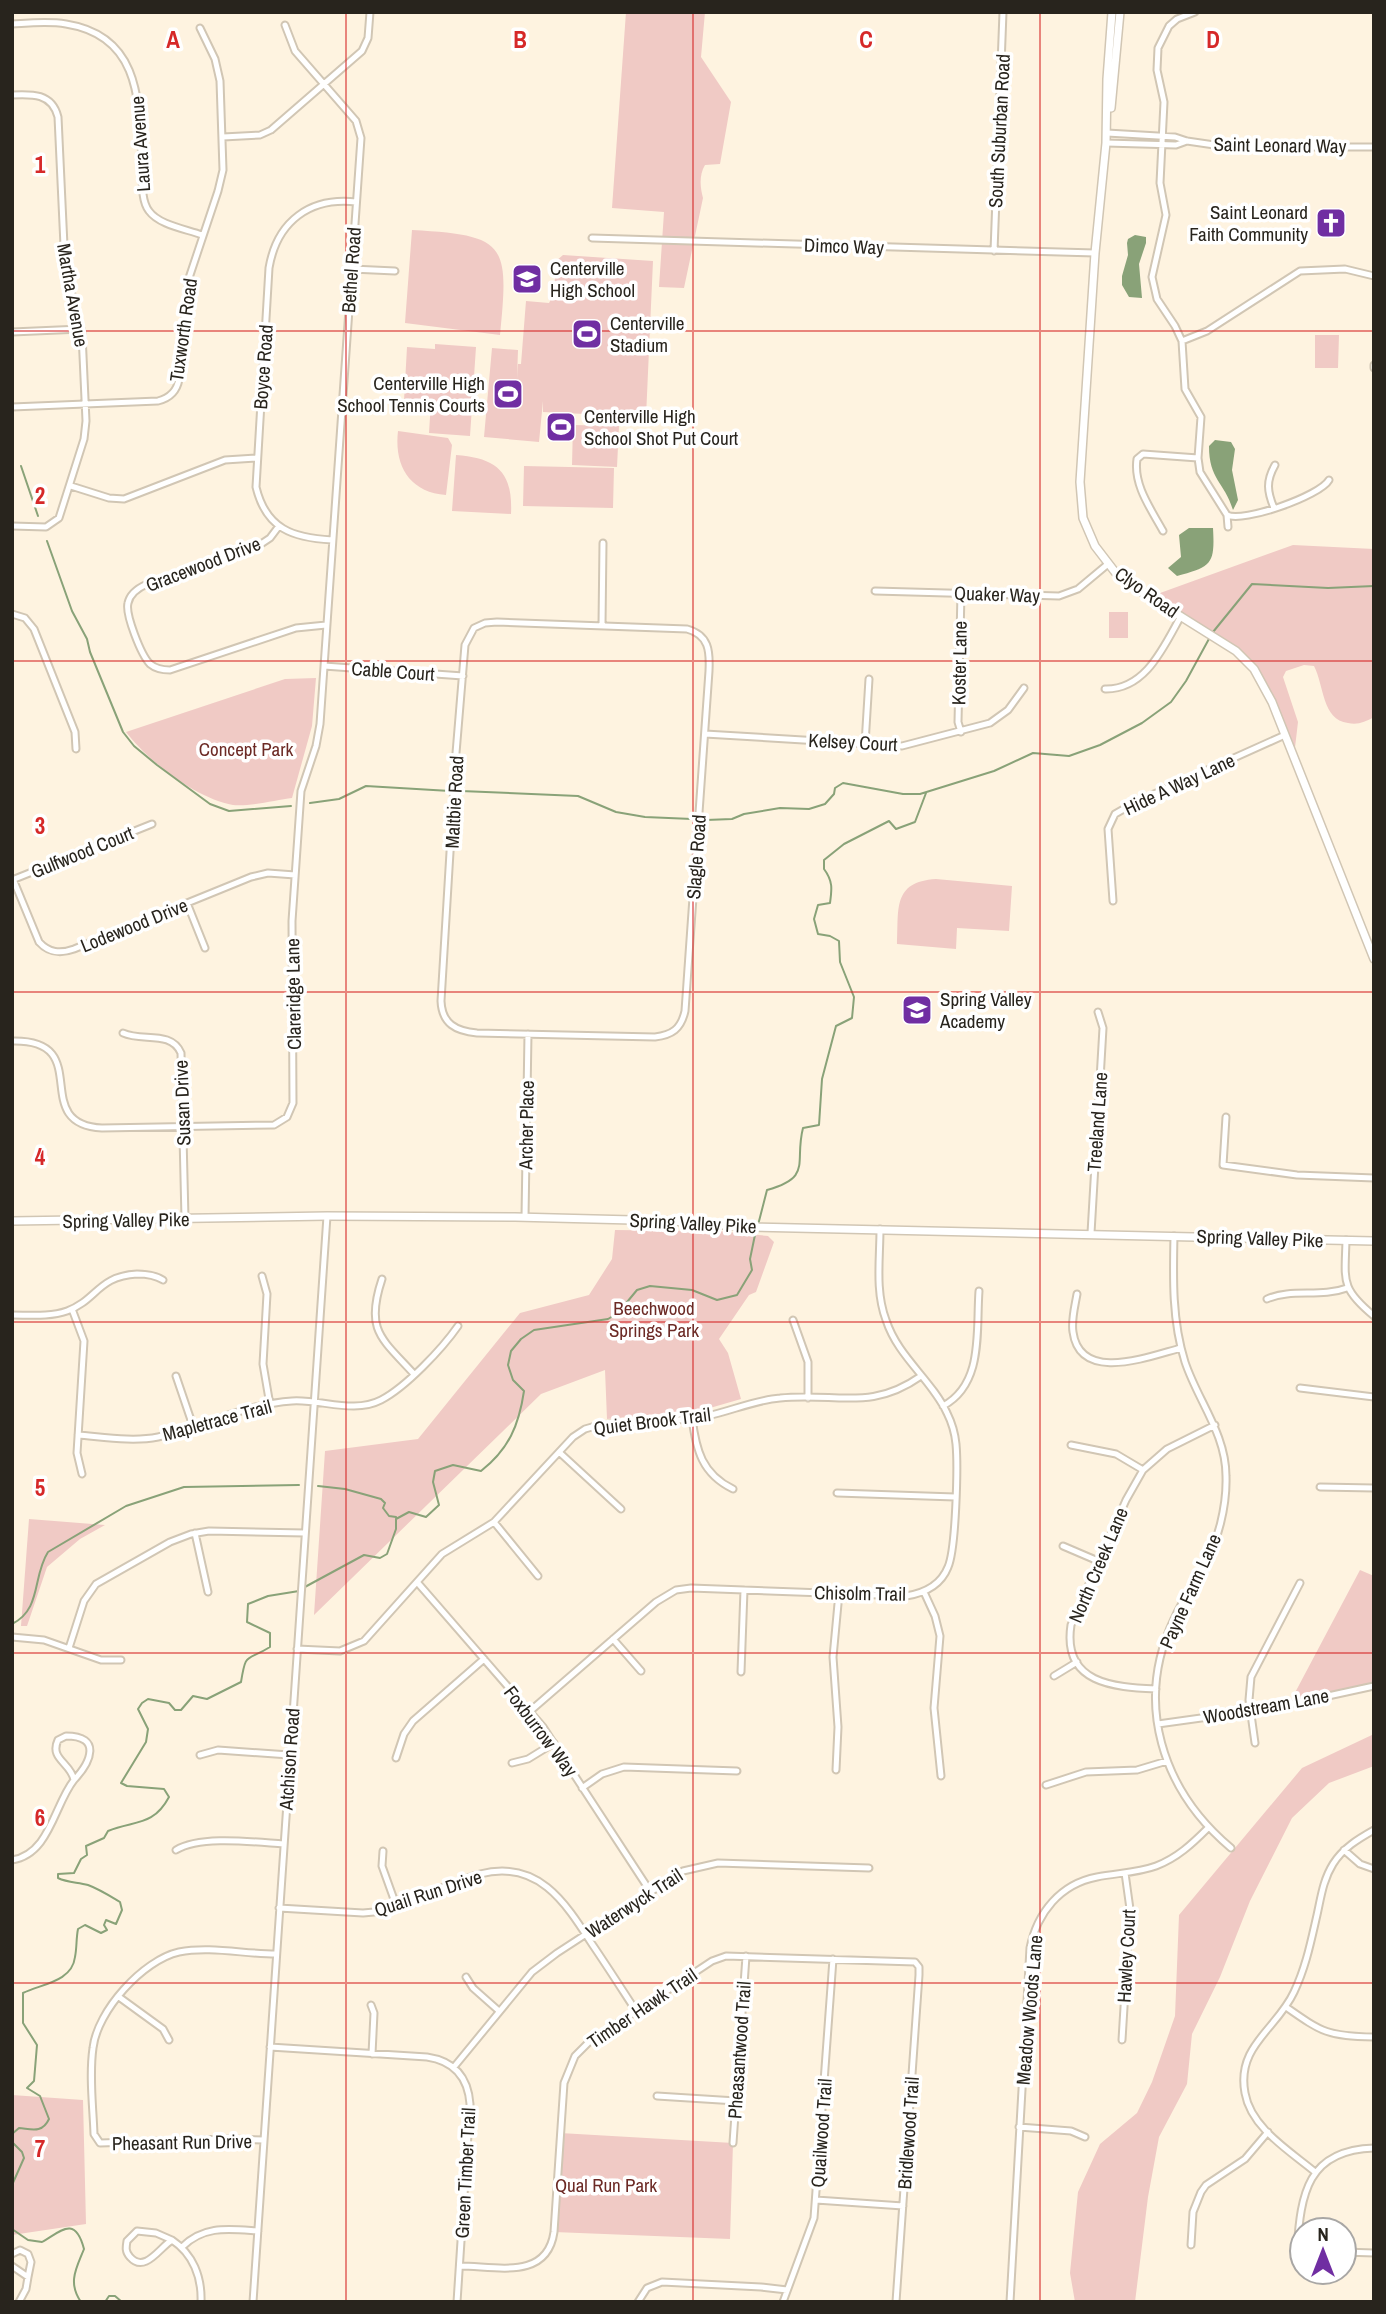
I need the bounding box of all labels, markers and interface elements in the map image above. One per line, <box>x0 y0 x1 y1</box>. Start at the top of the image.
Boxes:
text: A <box>166 24 180 55</box>
text: B <box>513 24 527 55</box>
text: C <box>859 24 873 55</box>
text: D <box>1206 24 1220 55</box>
street label: South Suburban Road <box>982 53 1016 209</box>
street label: Laura Avenue <box>124 95 156 193</box>
street label: Saint Leonard Way <box>1213 131 1347 159</box>
text: 1 <box>35 149 46 180</box>
place label: Saint Leonard Faith Community <box>1189 199 1308 247</box>
church icon: Saint Leonard Faith Community <box>1314 206 1348 240</box>
street label: Bethel Road <box>335 226 367 314</box>
street label: Dimco Way <box>804 232 885 260</box>
street label: Martha Avenue <box>51 241 95 349</box>
place label: Centerville High School <box>550 255 635 303</box>
school or university icon: Centerville High School <box>510 262 544 296</box>
street label: Tuxworth Road <box>163 277 203 383</box>
place label: Centerville Stadium <box>610 310 684 358</box>
sports icon: Centerville Stadium <box>570 317 604 351</box>
street label: Boyce Road <box>247 324 279 410</box>
place label: Centerville High School Tennis Courts <box>337 370 485 418</box>
sports icon: Centerville High School Tennis Courts <box>491 377 525 411</box>
place label: Centerville High School Shot Put Court <box>584 403 739 451</box>
sports icon: Centerville High School Shot Put Court <box>544 410 578 444</box>
text: 2 <box>35 480 45 511</box>
street label: Gracewood Drive <box>142 530 264 598</box>
street label: Clyo Road <box>1110 560 1184 624</box>
street label: Quaker Way <box>954 580 1041 609</box>
street label: Koster Lane <box>945 621 973 705</box>
street label: Cable Court <box>351 655 436 687</box>
street label: Kelsey Court <box>808 727 899 757</box>
park label: Concept Park <box>199 736 293 762</box>
street label: Hide A Way Lane <box>1119 747 1239 821</box>
street label: Maltbie Road <box>439 755 469 849</box>
text: 3 <box>35 810 45 841</box>
street label: Slagle Road <box>680 814 712 900</box>
street label: Gulfwood Court <box>27 819 138 884</box>
street label: Lodewood Drive <box>77 892 191 958</box>
street label: Clareridge Lane <box>279 938 307 1050</box>
place label: Spring Valley Academy <box>939 986 1032 1034</box>
school or university icon: Spring Valley Academy <box>900 993 934 1027</box>
street label: Susan Drive <box>168 1060 196 1146</box>
street label: Treeland Lane <box>1081 1071 1113 1173</box>
street label: Archer Place <box>512 1080 540 1171</box>
text: 4 <box>35 1141 46 1172</box>
street label: Spring Valley Pike <box>62 1206 190 1234</box>
street label: Spring Valley Pike <box>629 1207 757 1239</box>
street label: Spring Valley Pike <box>1196 1223 1324 1253</box>
park label: Beechwood Springs Park <box>609 1295 699 1343</box>
street label: Mapletrace Trail <box>160 1393 274 1447</box>
street label: Quiet Brook Trail <box>592 1401 712 1441</box>
text: 5 <box>35 1472 45 1503</box>
street label: North Creek Lane <box>1062 1503 1134 1627</box>
street label: Payne Farm Lane <box>1153 1529 1227 1653</box>
street label: Chisolm Trail <box>814 1579 906 1607</box>
street label: Foxburrow Way <box>498 1680 584 1782</box>
street label: Woodstream Lane <box>1201 1682 1331 1730</box>
street label: Atchison Road <box>272 1707 306 1812</box>
text: 6 <box>35 1802 45 1833</box>
street label: Waterwyck Trail <box>581 1862 687 1944</box>
street label: Quail Run Drive <box>371 1863 485 1923</box>
street label: Hawley Court <box>1111 1908 1141 2003</box>
street label: Meadow Woods Lane <box>1009 1934 1049 2086</box>
street label: Timber Hawk Trail <box>582 1962 702 2054</box>
street label: Pheasantwood Trail <box>721 1980 757 2120</box>
street label: Bridlewood Trail <box>891 2076 925 2190</box>
street label: Quailwood Trail <box>804 2078 838 2188</box>
street label: Green Timber Trail <box>449 2107 481 2239</box>
street label: Pheasant Run Drive <box>112 2128 252 2156</box>
text: 7 <box>35 2133 45 2164</box>
park label: Qual Run Park <box>555 2172 657 2198</box>
north arrow <box>1288 2216 1358 2286</box>
text: N <box>1317 2221 1329 2247</box>

